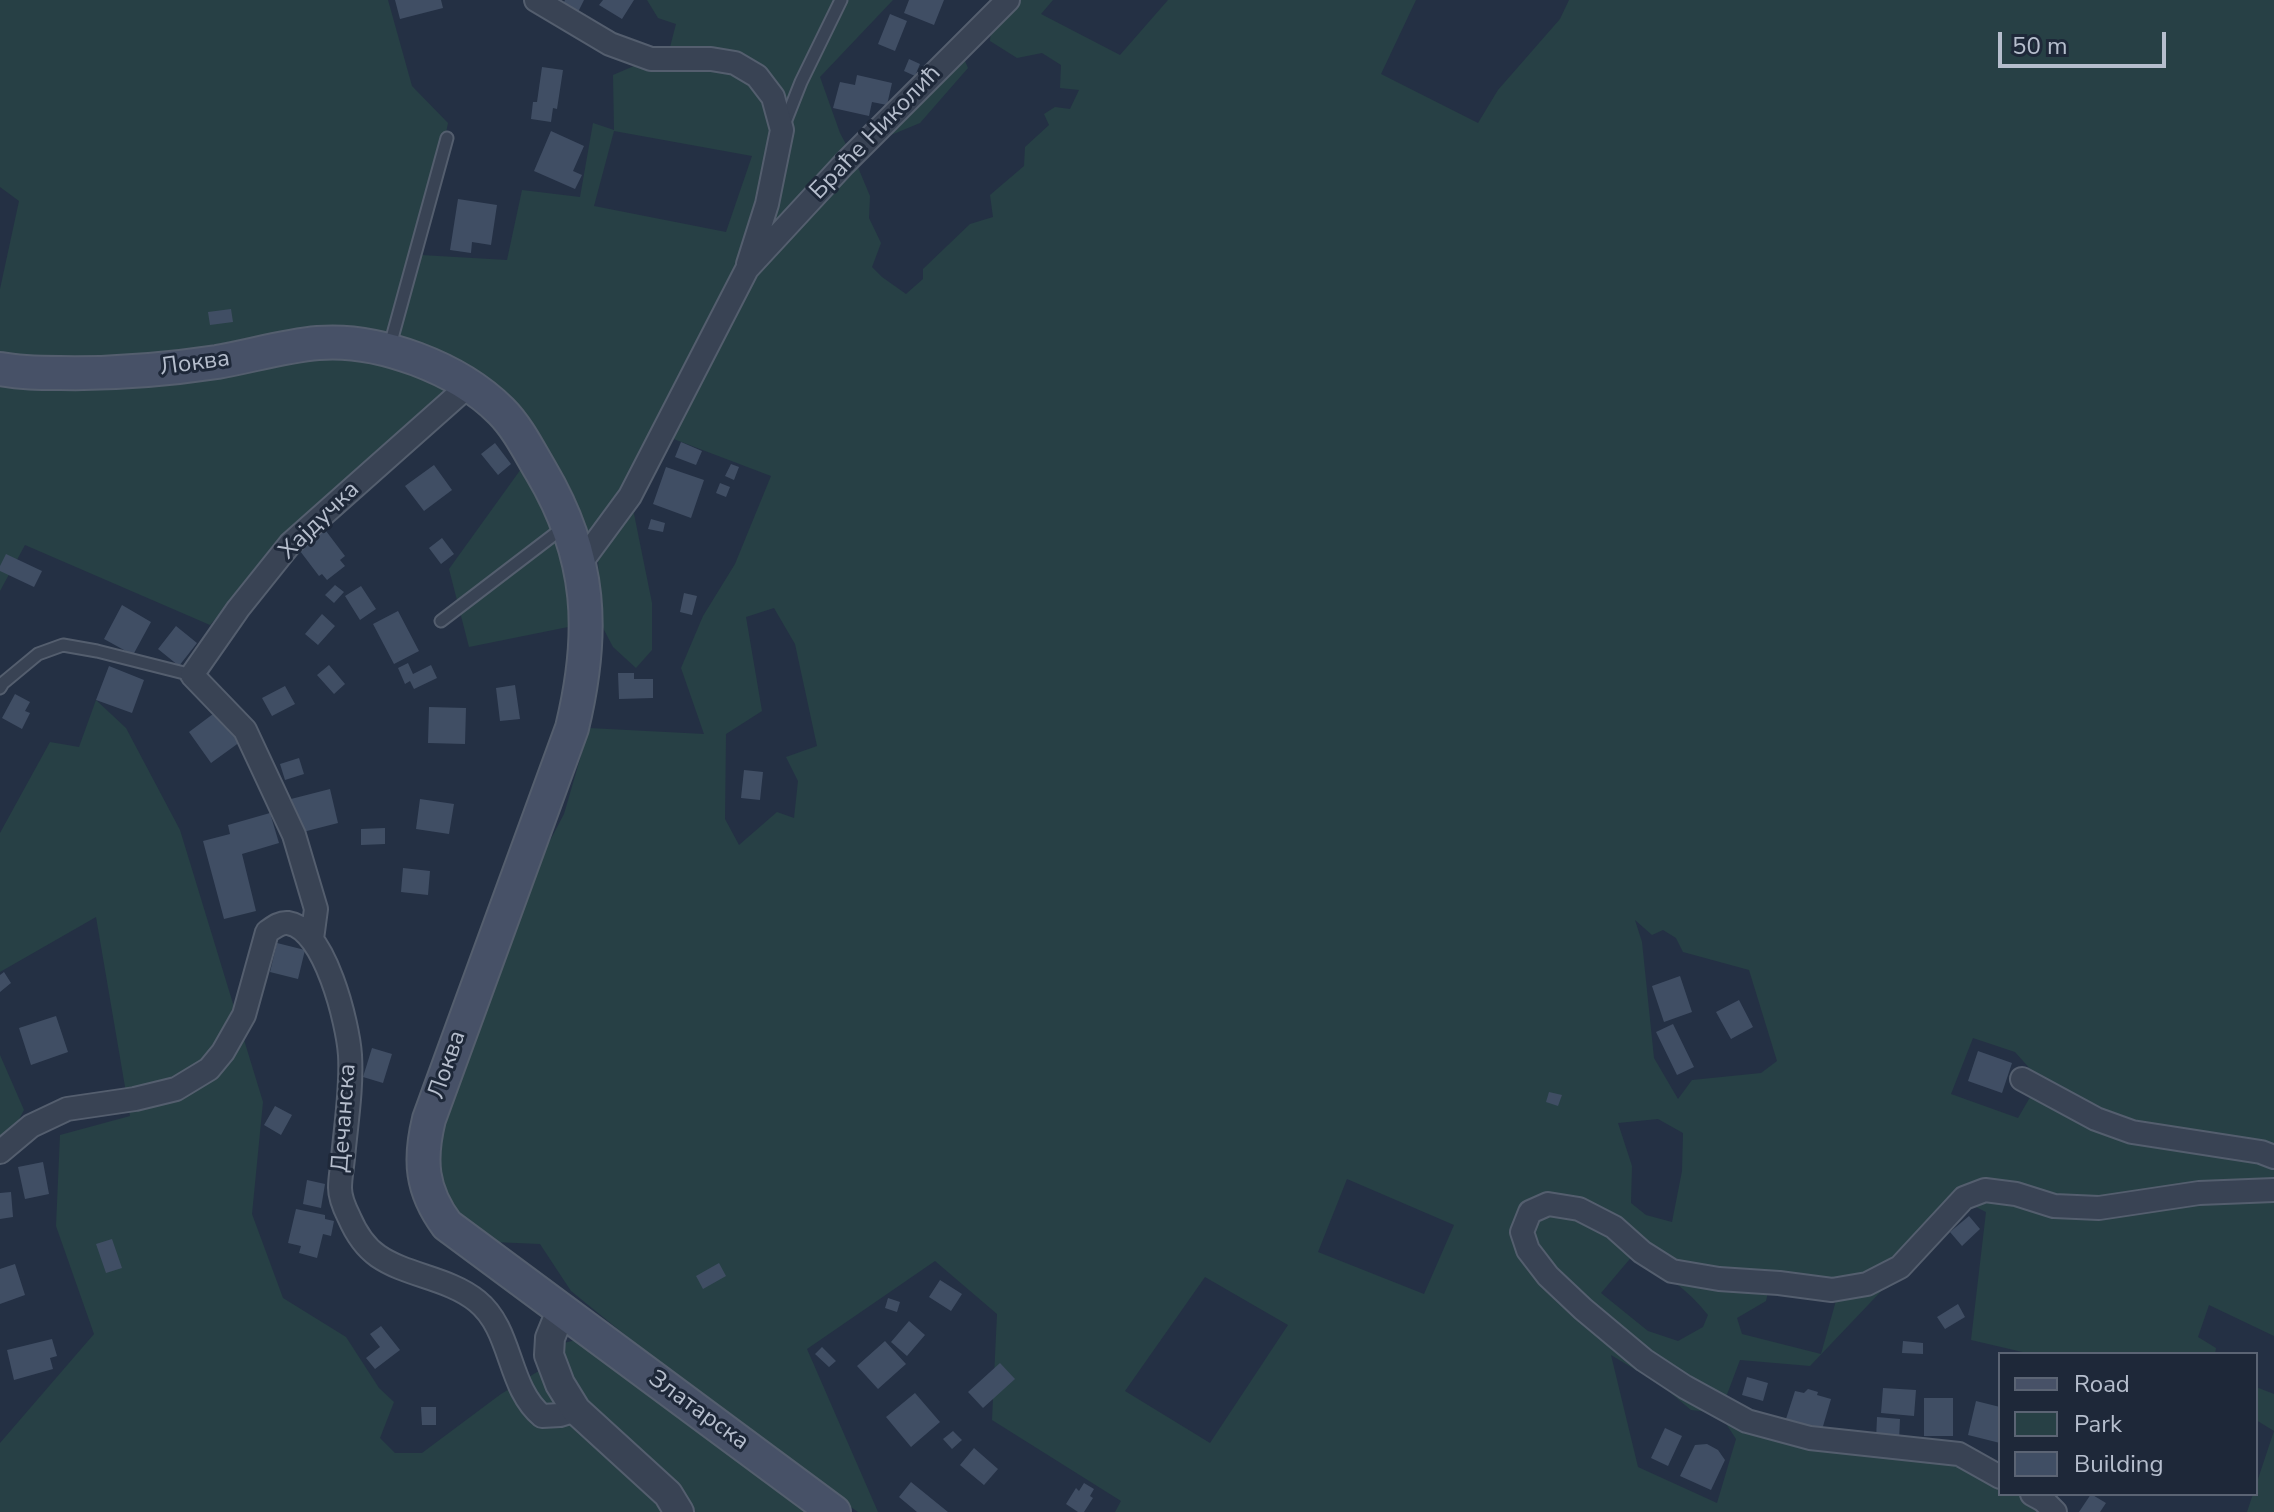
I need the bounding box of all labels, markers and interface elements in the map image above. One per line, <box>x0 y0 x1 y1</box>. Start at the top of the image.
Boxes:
scale bar <box>2002 16 2170 66</box>
text: 50 m <box>2012 30 2068 62</box>
street label: Браће Николић <box>805 60 947 206</box>
street label: Локва <box>158 345 232 383</box>
street label: Хајдучка <box>274 476 366 566</box>
street label: Локва <box>423 1027 473 1103</box>
street label: Дечанска <box>327 1063 363 1173</box>
legend <box>1998 1352 2258 1496</box>
street label: Златарска <box>642 1365 754 1457</box>
text: Road <box>2074 1368 2130 1400</box>
text: Park <box>2074 1408 2122 1440</box>
text: Building <box>2074 1448 2164 1480</box>

